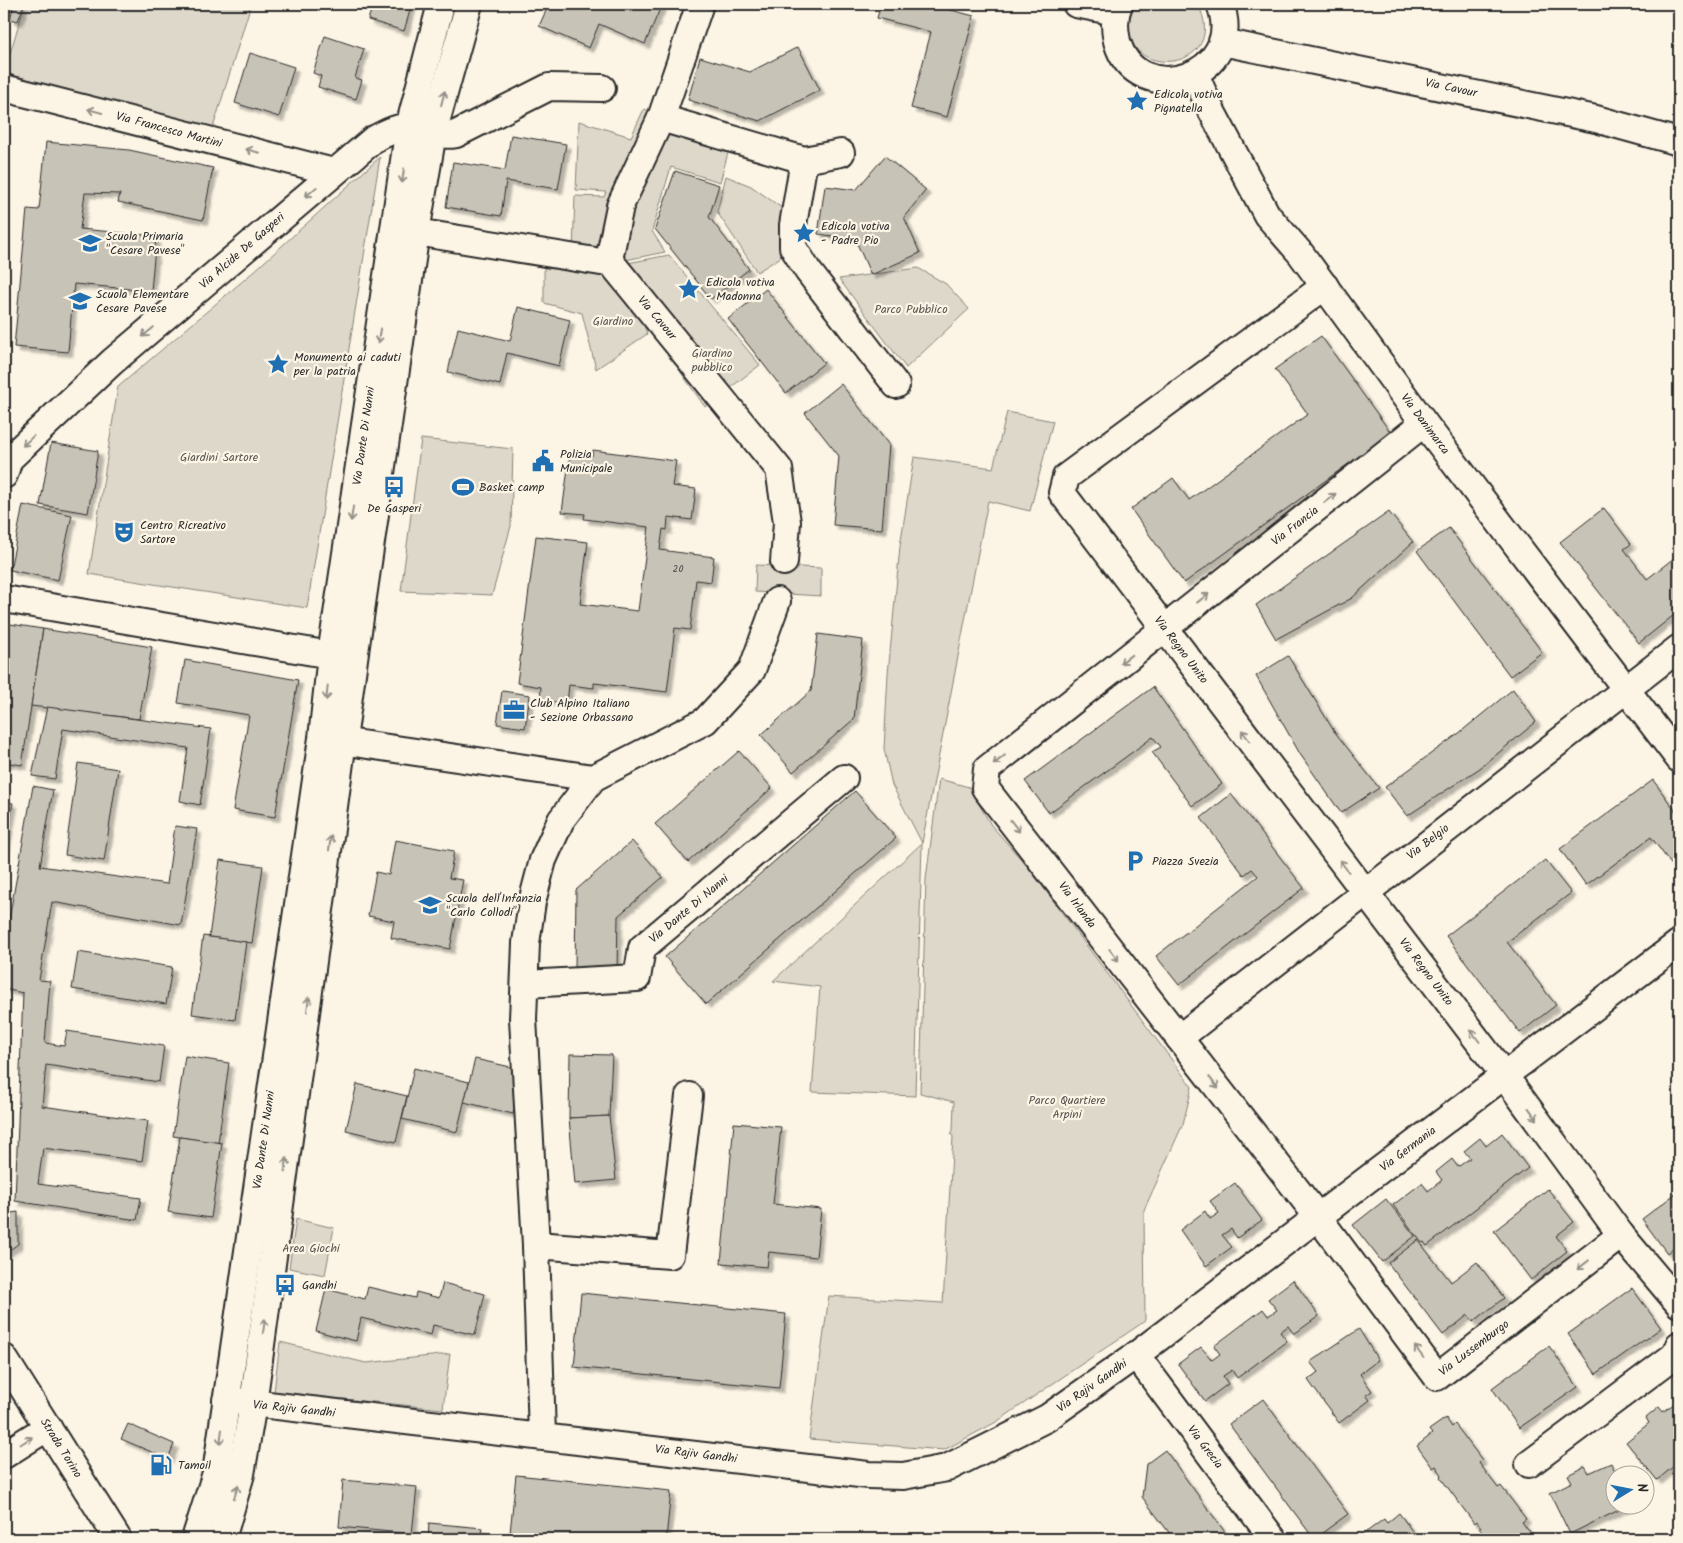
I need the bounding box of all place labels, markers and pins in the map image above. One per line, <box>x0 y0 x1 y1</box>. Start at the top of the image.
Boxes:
place label: Edicola votiva Pignatella <box>1154 85 1223 118</box>
place icon: Edicola votiva Pignatella <box>1124 88 1150 114</box>
place label: Edicola votiva - Padre Pio <box>821 217 890 250</box>
place icon: Edicola votiva - Padre Pio <box>791 220 817 246</box>
place label: Scuola Primaria "Cesare Pavese" <box>106 227 185 260</box>
school or university icon: Scuola Primaria "Cesare Pavese" <box>77 230 103 256</box>
place label: Edicola votiva - Madonna <box>706 273 775 306</box>
place icon: Edicola votiva - Madonna <box>676 276 702 302</box>
place label: Scuola Elementare Cesare Pavese <box>96 285 189 318</box>
school or university icon: Scuola Elementare Cesare Pavese <box>67 288 93 314</box>
place label: Monumento ai caduti per la patria <box>293 348 402 381</box>
place icon: Monumento ai caduti per la patria <box>265 351 291 377</box>
place label: Polizia Municipale <box>560 445 613 478</box>
public building icon: Polizia Municipale <box>530 448 556 474</box>
bus stop icon: De Gasperi <box>381 474 407 500</box>
sports icon: Basket camp <box>450 474 476 500</box>
place label: Basket camp <box>479 478 544 497</box>
place label: De Gasperi <box>367 499 422 518</box>
place label: Centro Ricreativo Sartore <box>140 516 226 549</box>
theatre icon: Centro Ricreativo Sartore <box>111 519 137 545</box>
place label: Club Alpino Italiano - Sezione Orbassano <box>530 694 633 727</box>
office icon: Club Alpino Italiano - Sezione Orbassano <box>501 697 527 723</box>
parking icon: Piazza Svezia <box>1122 848 1148 874</box>
place label: Piazza Svezia <box>1152 852 1219 871</box>
place label: Scuola dell'Infanzia "Carlo Collodi" <box>446 889 542 922</box>
school or university icon: Scuola dell'Infanzia "Carlo Collodi" <box>417 892 443 918</box>
bus stop icon: Gandhi <box>272 1272 298 1298</box>
place label: Gandhi <box>302 1276 338 1295</box>
fuel station icon: Tamoil <box>148 1452 174 1478</box>
place label: Tamoil <box>178 1456 211 1475</box>

